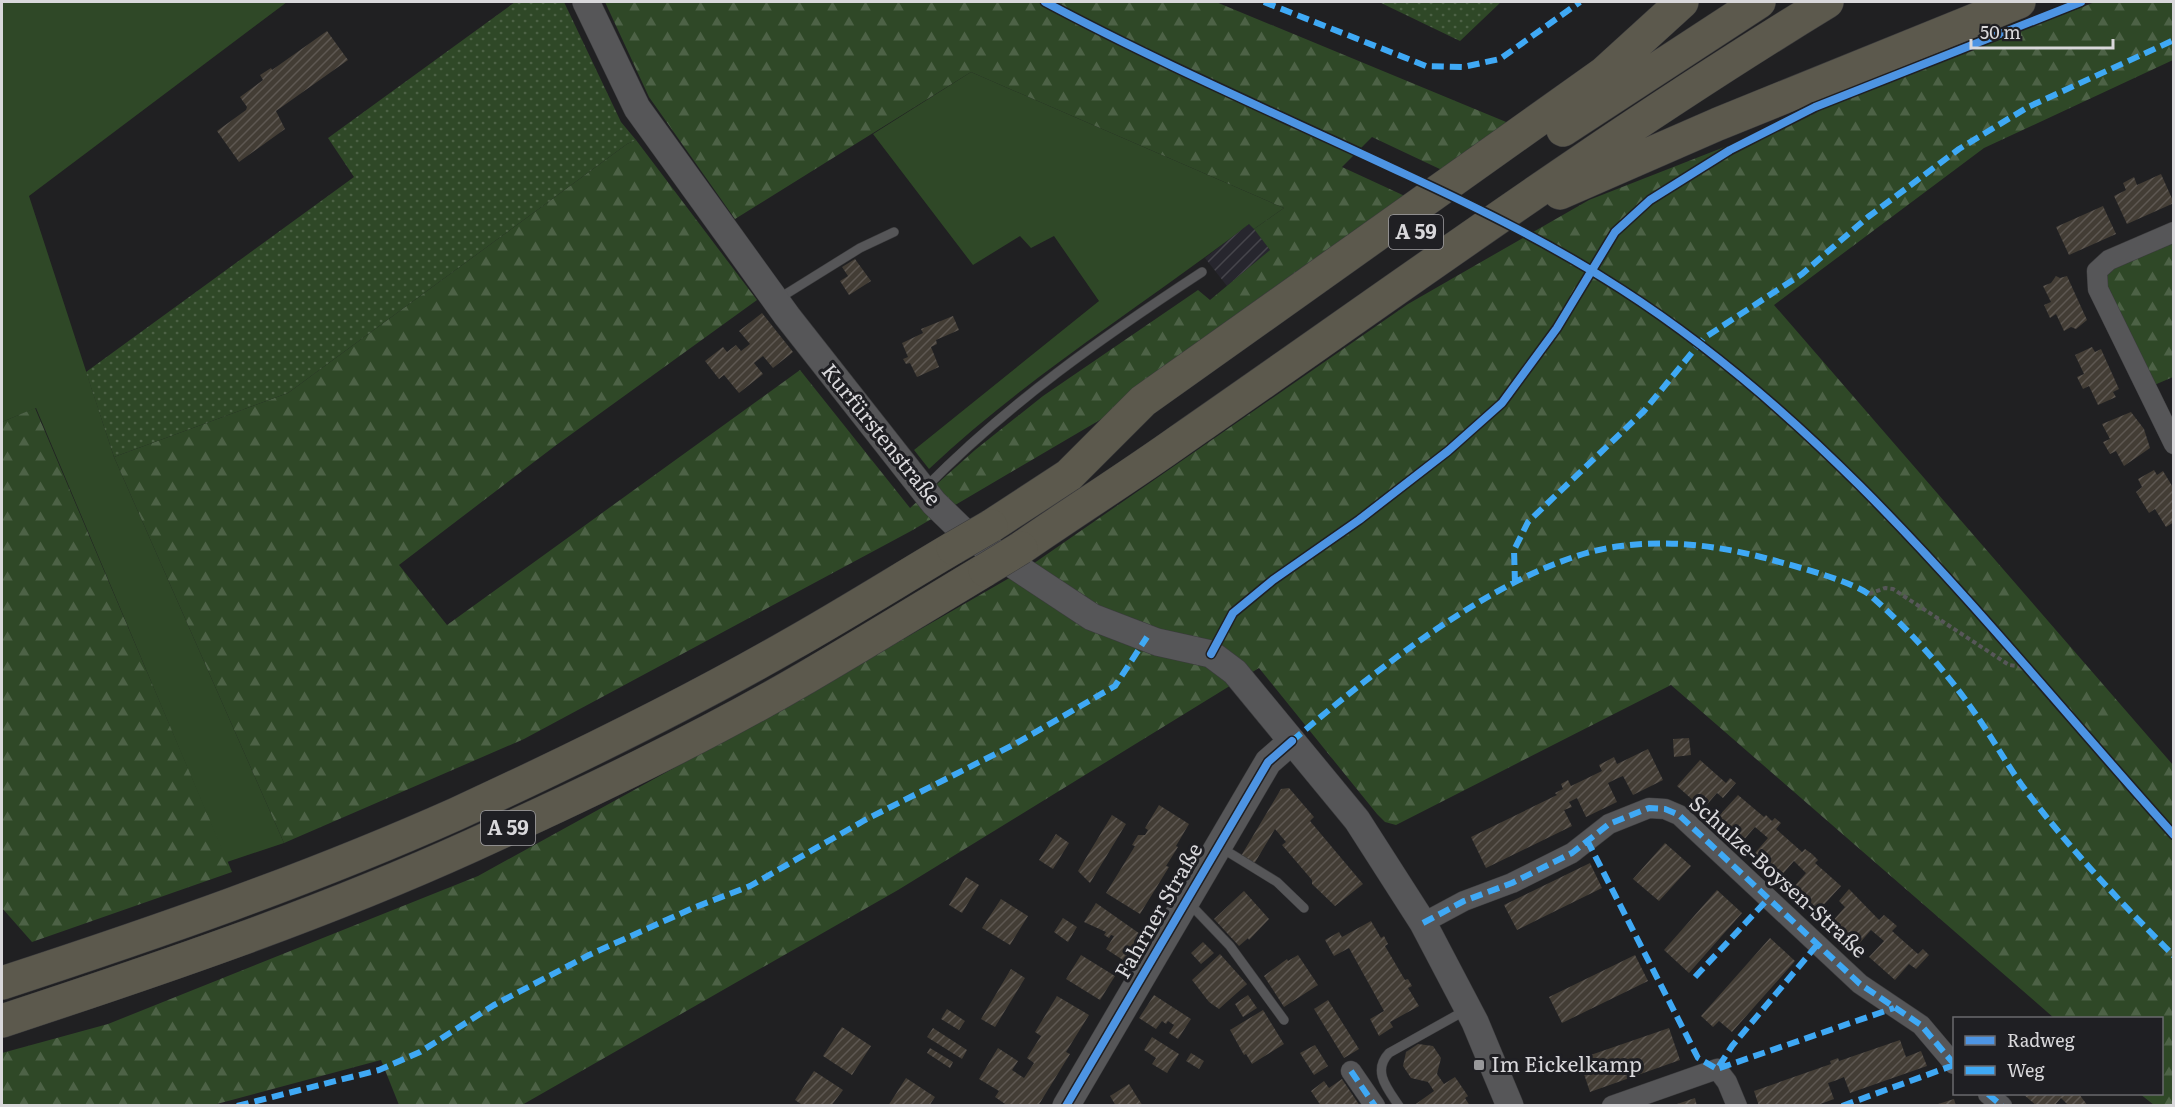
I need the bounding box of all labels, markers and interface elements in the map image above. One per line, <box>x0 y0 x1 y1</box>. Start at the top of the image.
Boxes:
scale bar <box>1971 12 2114 50</box>
text: 50 m <box>1980 18 2021 45</box>
road number: A 59 <box>1389 215 1443 249</box>
street label: Kurfürstenstraße <box>816 356 950 511</box>
street label: Schulze-Boysen-Straße <box>1684 787 1876 964</box>
road number: A 59 <box>481 811 535 845</box>
street label: Fahrner Straße <box>1105 836 1208 983</box>
legend <box>1953 1017 2163 1095</box>
text: Radweg <box>2007 1026 2076 1053</box>
place label: Im Eickelkamp <box>1491 1047 1642 1078</box>
text: Weg <box>2007 1056 2045 1083</box>
marker: Im Eickelkamp <box>1472 1058 1486 1072</box>

